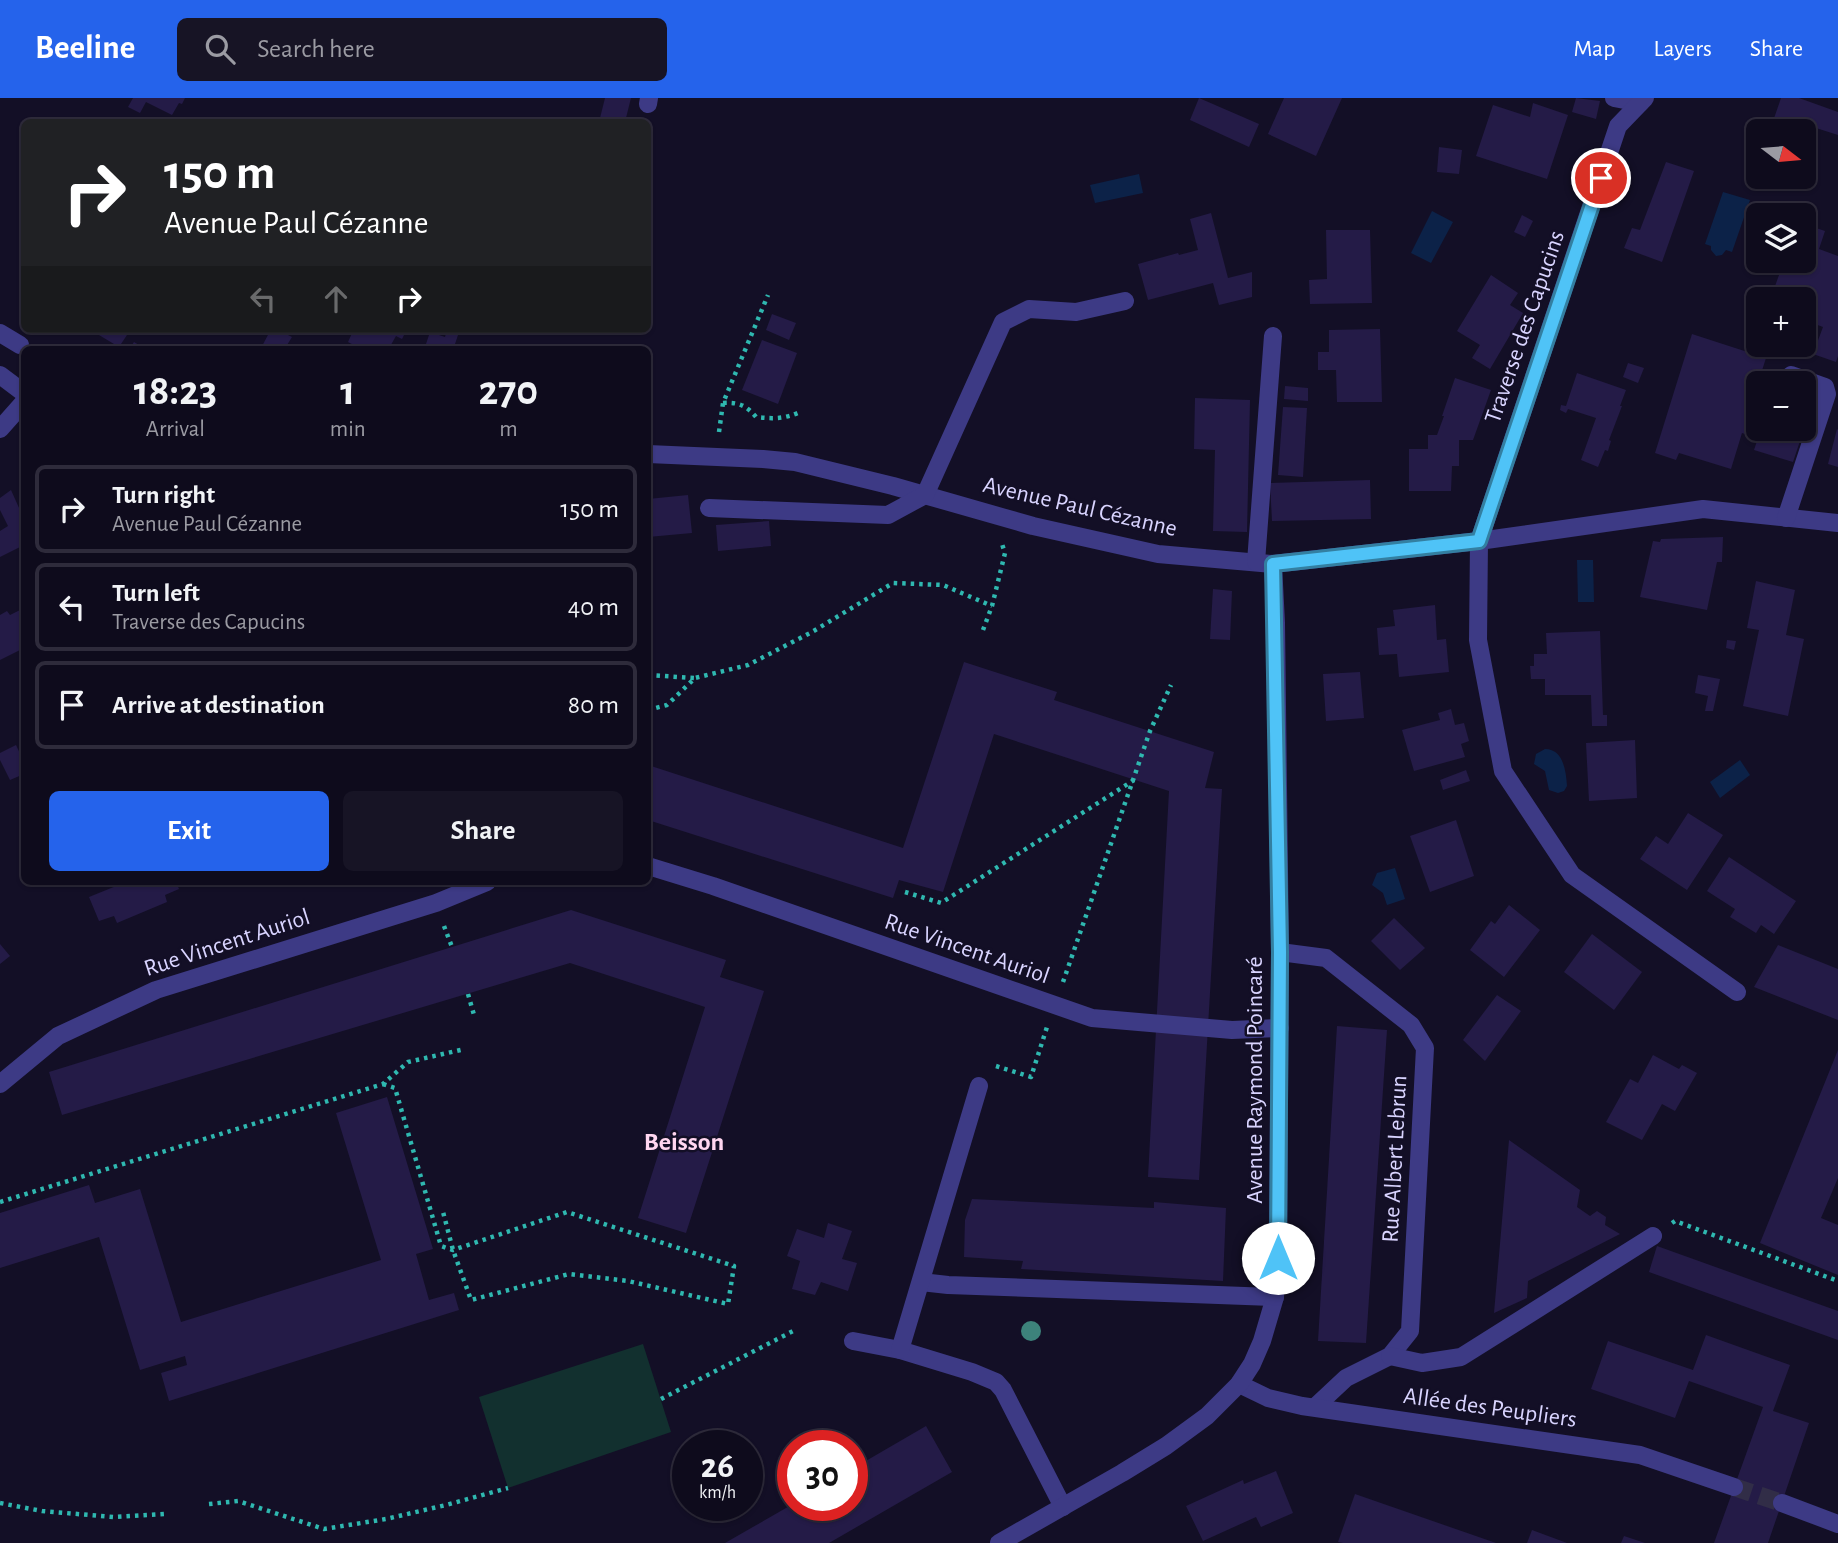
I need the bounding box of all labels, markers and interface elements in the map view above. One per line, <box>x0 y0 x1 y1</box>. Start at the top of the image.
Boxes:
search box <box>177 18 667 81</box>
icon: search <box>201 30 239 68</box>
text: Beeline <box>35 32 135 65</box>
text: Search here <box>257 36 375 62</box>
text: Map <box>1573 37 1615 61</box>
text: Layers <box>1653 37 1712 61</box>
text: Share <box>1750 37 1803 61</box>
north arrow <box>1746 119 1816 189</box>
map controls <box>1746 119 1816 441</box>
icon: right <box>49 147 140 238</box>
pin <box>1571 148 1631 208</box>
text: 150 m <box>164 149 275 198</box>
icon: arrive <box>1582 159 1620 197</box>
button: layers <box>1746 203 1816 273</box>
text: Avenue Paul Cézanne <box>164 207 429 239</box>
street label: Traverse des Capucins <box>1481 228 1569 426</box>
icon: left <box>244 280 282 318</box>
icon: ahead <box>317 280 355 318</box>
icon: right <box>390 280 428 318</box>
button: + <box>1746 287 1816 357</box>
text: 18:23 <box>134 370 217 412</box>
text: 1 <box>340 370 355 412</box>
text: 270 <box>478 370 538 412</box>
button: − <box>1746 371 1816 441</box>
text: Arrival <box>146 418 205 441</box>
text: min <box>330 418 366 441</box>
text: m <box>499 418 518 441</box>
street label: Avenue Paul Cézanne <box>981 473 1179 541</box>
text: Turn right <box>112 482 215 508</box>
icon: right <box>53 490 91 528</box>
text: 150 m <box>560 496 619 522</box>
text: Avenue Paul Cézanne <box>112 513 302 536</box>
text: Turn left <box>112 580 200 606</box>
icon: left <box>53 588 91 626</box>
text: 40 m <box>568 594 619 620</box>
text: Traverse des Capucins <box>112 611 305 634</box>
icon: arrive <box>53 686 91 724</box>
text: Arrive at destination <box>112 692 325 718</box>
text: 80 m <box>568 692 619 718</box>
button: Exit <box>49 791 329 871</box>
button: Share <box>343 791 623 871</box>
street label: Rue Vincent Auriol <box>141 905 313 981</box>
street label: Rue Vincent Auriol <box>881 910 1053 988</box>
street label: Avenue Raymond Poincaré <box>1243 956 1267 1204</box>
street label: Rue Albert Lebrun <box>1379 1075 1411 1243</box>
district label: Beisson <box>644 1129 724 1155</box>
position arrow <box>1241 1221 1315 1295</box>
street label: Allée des Peupliers <box>1402 1384 1578 1432</box>
speed limit sign: 30 <box>777 1430 868 1521</box>
text: 26 <box>701 1449 734 1484</box>
text: km/h <box>699 1484 736 1502</box>

